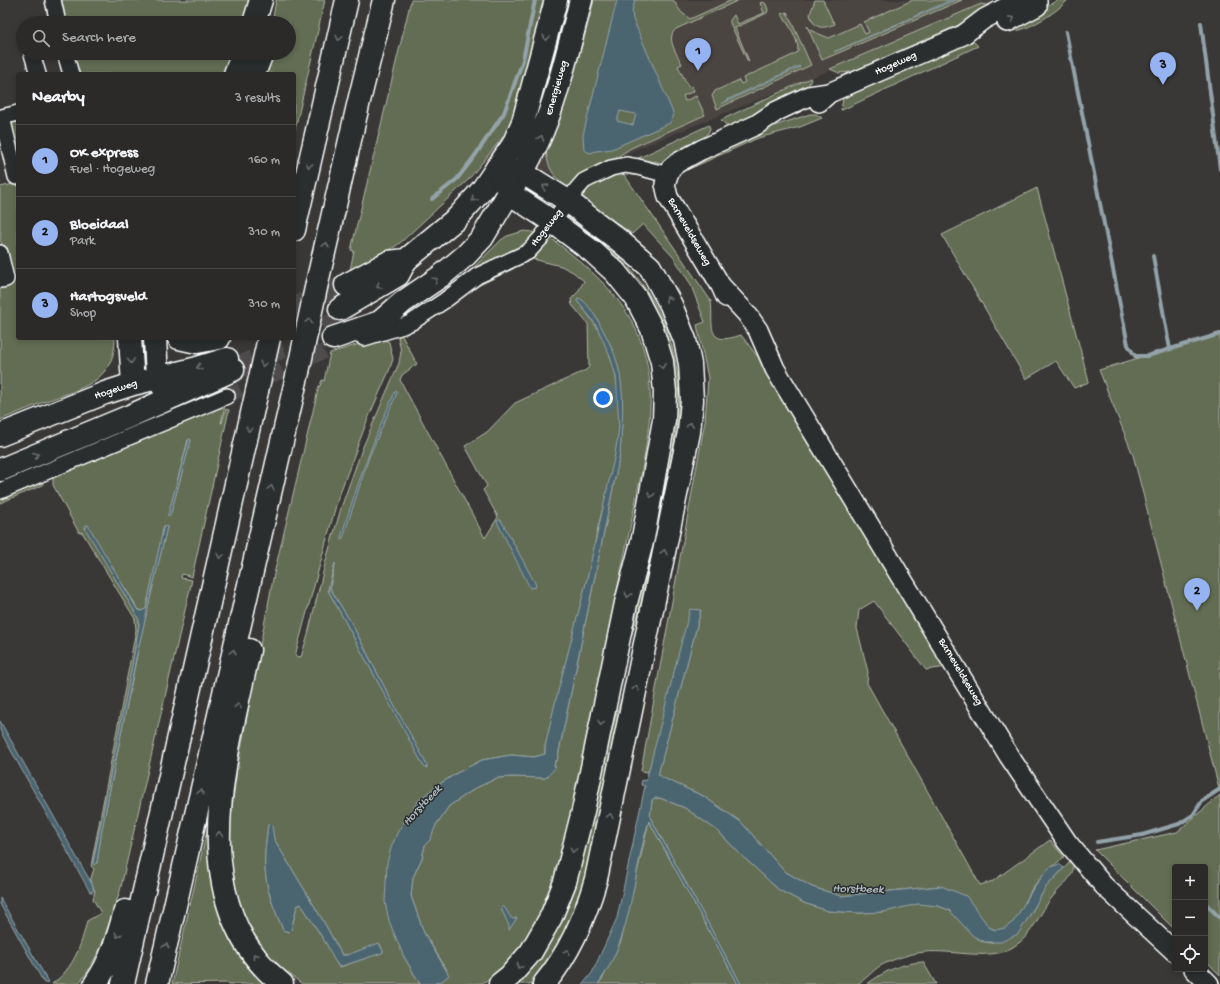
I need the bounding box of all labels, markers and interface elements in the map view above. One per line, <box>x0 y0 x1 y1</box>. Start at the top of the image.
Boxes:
search box <box>16 16 296 60</box>
one-way arrow <box>1008 16 1015 24</box>
icon: search <box>30 27 52 49</box>
text: Search here <box>62 29 136 47</box>
one-way arrow <box>335 35 343 41</box>
one-way arrow <box>543 35 551 41</box>
pin: 1 <box>685 38 711 71</box>
street label: Hogeweg <box>873 49 919 79</box>
pin: 3 <box>1150 52 1176 85</box>
street label: Energieweg <box>543 59 571 117</box>
text: Nearby <box>32 88 85 108</box>
text: 3 results <box>235 91 280 106</box>
one-way arrow <box>536 134 544 141</box>
text: OK express <box>70 144 138 162</box>
text: 1 <box>42 153 48 168</box>
text: 160 m <box>248 153 280 168</box>
one-way arrow <box>306 161 314 168</box>
text: Fuel · Hogeweg <box>70 162 155 177</box>
one-way arrow <box>542 184 549 192</box>
one-way arrow <box>471 194 478 202</box>
street label: Barneveldseweg <box>664 195 713 268</box>
street label: Hogeweg <box>529 207 565 249</box>
text: Bloeidaal <box>70 216 129 234</box>
text: 2 <box>42 225 48 240</box>
text: 310 m <box>248 225 280 240</box>
text: Park <box>70 234 95 249</box>
one-way arrow <box>322 242 330 248</box>
one-way arrow <box>431 278 438 285</box>
one-way arrow <box>376 281 383 289</box>
text: Hartogsveld <box>70 288 147 306</box>
one-way arrow <box>665 296 672 303</box>
text: 3 <box>42 297 48 312</box>
text: 310 m <box>248 297 280 312</box>
text: Shop <box>70 306 96 321</box>
one-way arrow <box>305 317 313 324</box>
one-way arrow <box>127 358 136 364</box>
one-way arrow <box>260 361 268 368</box>
one-way arrow <box>196 363 202 371</box>
one-way arrow <box>657 363 666 369</box>
street label: Hogeweg <box>93 377 139 403</box>
your location <box>593 388 613 408</box>
one-way arrow <box>685 422 694 428</box>
one-way arrow <box>245 426 253 432</box>
one-way arrow <box>32 452 39 460</box>
one-way arrow <box>266 484 275 491</box>
one-way arrow <box>647 492 656 498</box>
one-way arrow <box>659 549 668 555</box>
one-way arrow <box>216 553 224 559</box>
pin: 2 <box>1184 578 1210 611</box>
one-way arrow <box>624 592 633 599</box>
street label: Barneveldseweg <box>935 635 985 708</box>
one-way arrow <box>229 648 237 655</box>
one-way arrow <box>632 685 640 691</box>
one-way arrow <box>233 702 241 709</box>
one-way arrow <box>597 719 606 726</box>
water label: Horstbeek <box>401 781 447 829</box>
one-way arrow <box>197 789 205 795</box>
one-way arrow <box>605 812 614 819</box>
one-way arrow <box>215 831 223 837</box>
one-way arrow <box>570 846 578 853</box>
map controls <box>1172 864 1208 972</box>
button: + <box>1172 864 1208 900</box>
water label: Horstbeek <box>833 883 885 897</box>
button: − <box>1172 900 1208 936</box>
one-way arrow <box>114 932 123 939</box>
button: locate <box>1172 936 1208 972</box>
one-way arrow <box>161 943 170 950</box>
one-way arrow <box>562 949 569 956</box>
one-way arrow <box>252 954 259 961</box>
one-way arrow <box>516 961 524 969</box>

